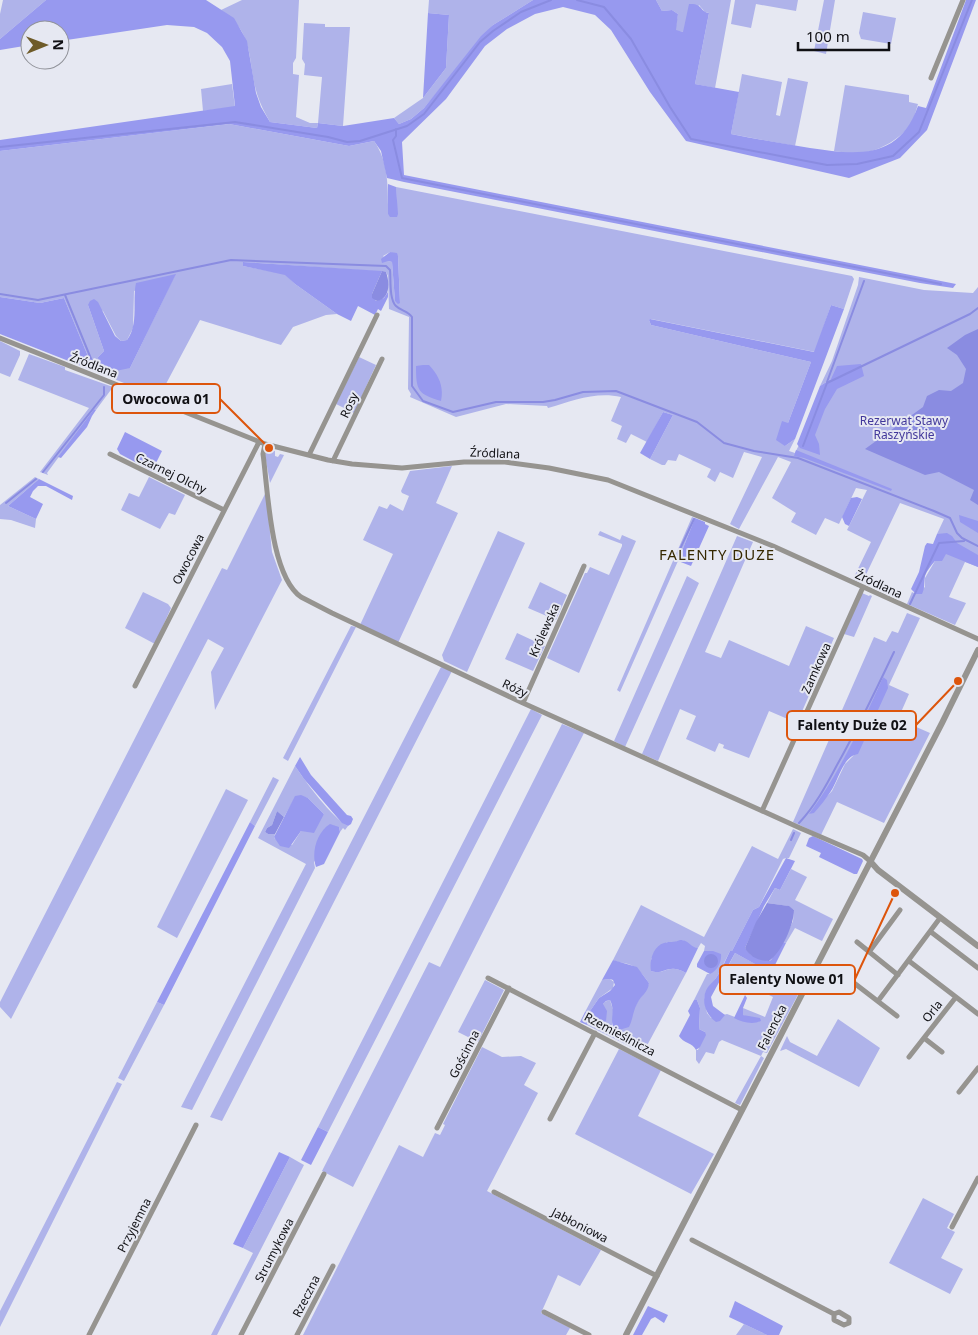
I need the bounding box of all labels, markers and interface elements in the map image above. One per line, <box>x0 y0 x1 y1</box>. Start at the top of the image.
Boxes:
north arrow <box>20 20 70 70</box>
scale bar <box>798 20 889 52</box>
text: 100 m <box>806 26 850 46</box>
text: N <box>49 39 68 51</box>
street label: Źródlana <box>68 348 120 382</box>
callout: Owocowa 01 <box>112 384 220 413</box>
text: Owocowa 01 <box>122 389 210 408</box>
street label: Rosy <box>336 389 363 421</box>
park label: Rezerwat Stawy Raszyńskie <box>860 412 949 443</box>
street label: Źródlana <box>470 444 520 462</box>
street label: Czarnej Olchy <box>133 448 210 498</box>
street label: Owocowa <box>168 531 208 587</box>
district label: FALENTY DUŻE <box>659 544 775 564</box>
street label: Źródlana <box>853 566 905 602</box>
street label: Królewska <box>525 600 563 660</box>
street label: Zamkowa <box>797 640 835 696</box>
street label: Róży <box>499 675 531 702</box>
callout: Falenty Duże 02 <box>787 711 916 740</box>
text: Falenty Duże 02 <box>797 715 907 734</box>
callout: Falenty Nowe 01 <box>720 965 855 994</box>
text: Falenty Nowe 01 <box>729 969 845 988</box>
street label: Orla <box>918 996 946 1026</box>
street label: Falencka <box>753 1001 791 1053</box>
street label: Rzemieślnicza <box>581 1008 659 1060</box>
street label: Gościnna <box>445 1027 483 1081</box>
street label: Przyjemna <box>113 1195 155 1255</box>
street label: Jabłoniowa <box>548 1203 611 1247</box>
street label: Strumykowa <box>250 1215 298 1285</box>
street label: Rzeczna <box>288 1272 324 1320</box>

